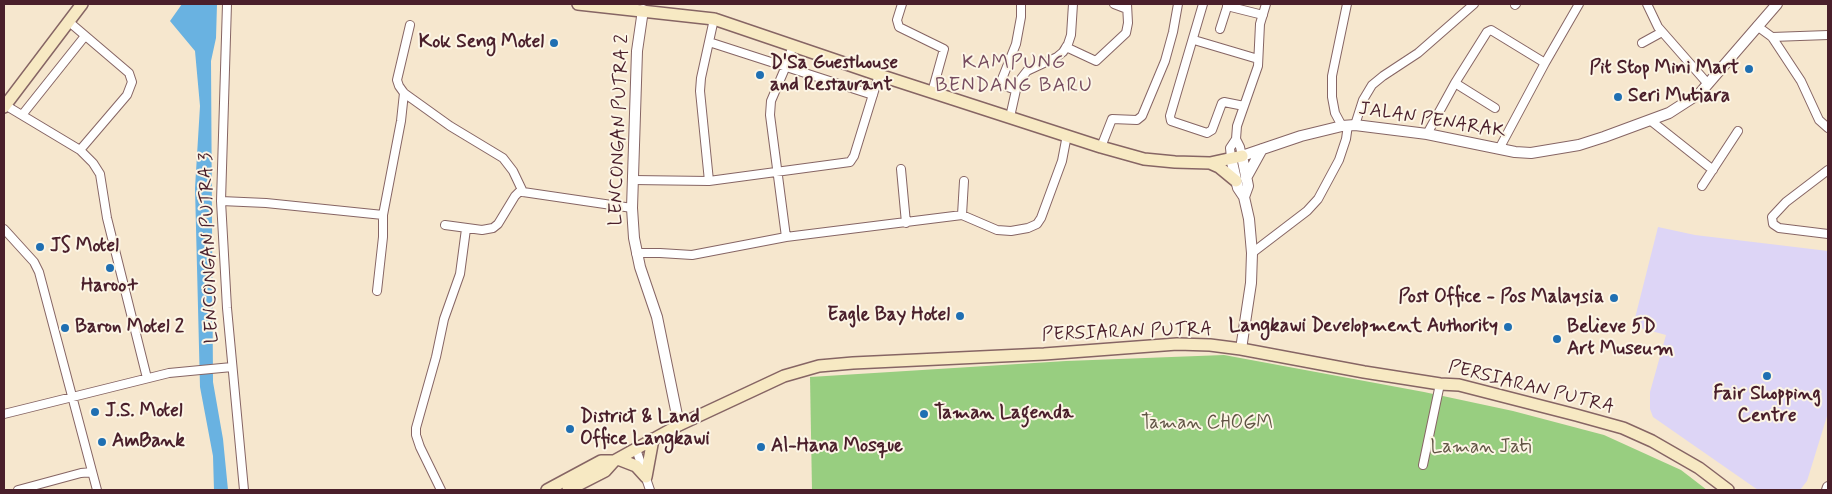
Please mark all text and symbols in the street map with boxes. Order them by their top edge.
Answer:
place label: Kok Seng Motel [419,32,544,54]
street label: LENCONGAN PUTRA 2 [605,34,635,226]
marker: Kok Seng Motel [548,37,560,49]
district label: KAMPUNG BENDANG BARU [933,52,1095,99]
place label: D'Sa Guesthouse and Restaurant [770,53,898,97]
place label: Pit Stop Mini Mart [1589,58,1739,80]
marker: Pit Stop Mini Mart [1743,63,1755,75]
marker: D'Sa Guesthouse and Restaurant [754,69,766,81]
place label: Seri Mutiara [1628,86,1730,108]
marker: Seri Mutiara [1612,91,1624,103]
street label: JALAN PENARAK [1357,98,1507,144]
street label: LENCONGAN PUTRA 3 [195,152,225,344]
place label: JS Motel [50,236,119,258]
marker: JS Motel [34,241,46,253]
marker: Haroo+ [104,262,116,274]
place label: Haroo+ [81,276,139,298]
place label: Post Office - Pos Malaysia [1399,287,1604,309]
marker: Post Office - Pos Malaysia [1608,292,1620,304]
place label: Eagle Bay Hotel [827,305,950,327]
marker: Eagle Bay Hotel [954,310,966,322]
place label: Langkawi Development Authority [1229,316,1498,338]
place label: Baron Motel 2 [75,317,184,339]
place label: Believe 5D Art Museum [1567,317,1674,361]
street label: PERSIARAN PUTRA [1042,319,1212,347]
marker: Langkawi Development Authority [1502,321,1514,333]
marker: Baron Motel 2 [59,322,71,334]
marker: Believe 5D Art Museum [1551,333,1563,345]
street label: PERSIARAN PUTRA [1446,356,1616,420]
marker: Fair Shopping Centre [1761,370,1773,382]
place label: Fair Shopping Centre [1713,384,1821,428]
place label: J.S. Motel [105,401,183,423]
place label: Taman Lagenda [934,403,1073,425]
marker: J.S. Motel [89,406,101,418]
place label: District & Land Office Langkawi [580,407,710,451]
marker: Taman Lagenda [918,408,930,420]
park label: Taman CHOGM [1141,413,1273,435]
marker: District & Land Office Langkawi [564,423,576,435]
place label: AmBank [112,431,185,453]
marker: AmBank [96,436,108,448]
place label: Al-Hana Mosque [771,436,903,458]
park label: Laman Jati [1430,437,1532,459]
marker: Al-Hana Mosque [755,441,767,453]

